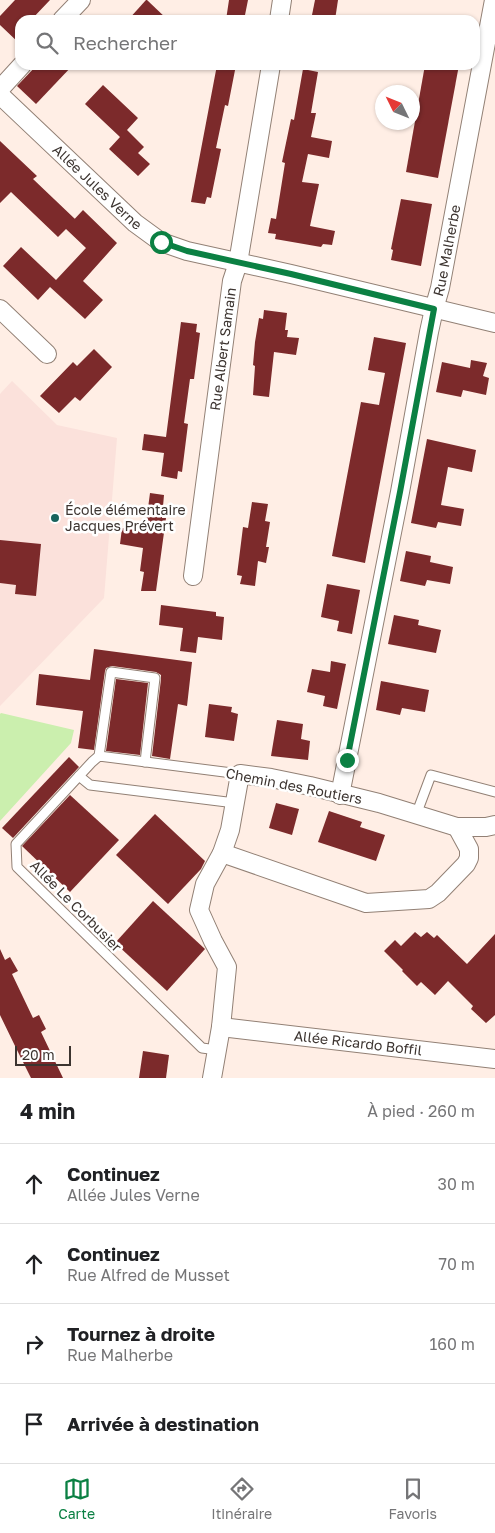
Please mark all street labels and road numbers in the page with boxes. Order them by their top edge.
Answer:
street label: Allée Jules Verne [50,141,145,233]
street label: Rue Malherbe [429,203,463,298]
street label: Rue Albert Samain [206,286,239,412]
street label: Chemin des Routiers [224,764,364,807]
street label: Allée Le Corbusier [27,856,126,955]
street label: Allée Ricardo Boffil [293,1027,423,1058]

